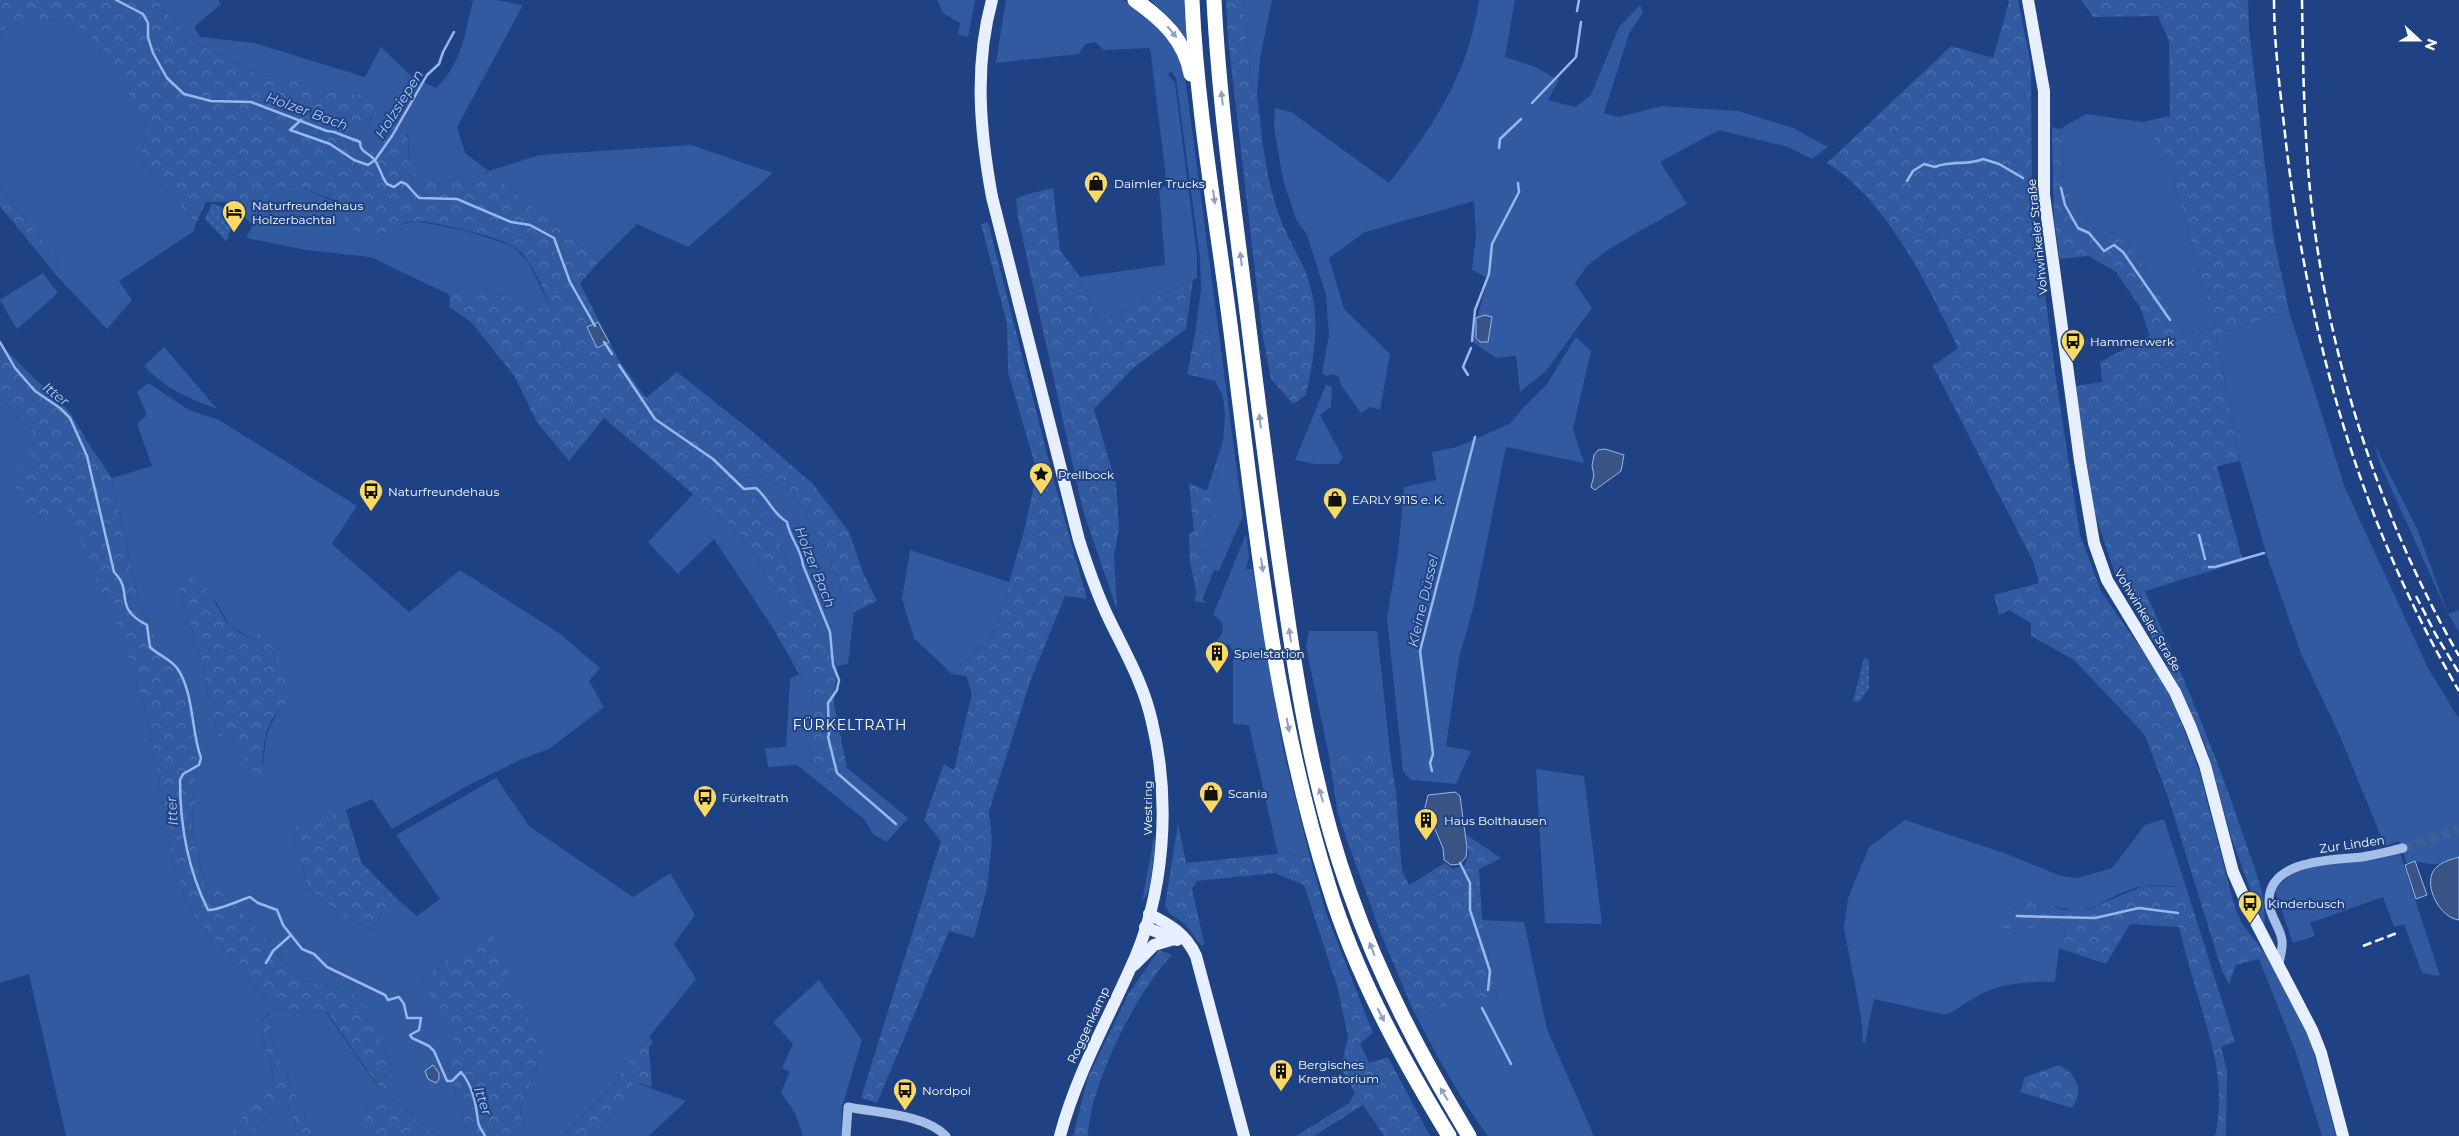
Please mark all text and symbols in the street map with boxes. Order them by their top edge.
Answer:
north arrow [2394,15,2444,65]
one-way arrow [1166,25,1177,38]
text: N [2421,36,2442,53]
water label: Holzsiepen [371,66,427,142]
water label: Holzer Bach [264,88,350,134]
one-way arrow [1218,89,1226,105]
shop icon: Daimler Trucks [1083,170,1109,204]
place label: Daimler Trucks [1114,176,1205,191]
street label: Vohwinkeler Straße [2023,178,2051,296]
one-way arrow [1210,189,1218,205]
place label: Naturfreundehaus Holzerbachtal [252,198,363,227]
hotel icon: Naturfreundehaus Holzerbachtal [221,199,247,233]
one-way arrow [1237,251,1245,267]
bus stop icon: Hammerwerk [2060,328,2086,362]
place label: Hammerwerk [2090,334,2175,349]
water label: Itter [39,378,73,410]
one-way arrow [1256,412,1264,428]
place icon: Prellbock [1028,461,1054,495]
place label: Prellbock [1058,467,1115,482]
bus stop icon: Naturfreundehaus [358,478,384,512]
place label: Naturfreundehaus [388,484,499,499]
shop icon: EARLY 911S e. K. [1322,486,1348,520]
place label: EARLY 911S e. K. [1352,492,1445,507]
water label: Holzer Bach [791,524,839,610]
water label: Kleine Düssel [1404,553,1442,649]
one-way arrow [1258,557,1266,573]
street label: Vohwinkeler Straße [2112,566,2184,674]
one-way arrow [1286,627,1294,643]
building icon: Spielstation [1204,640,1230,674]
place label: Spielstation [1234,646,1305,661]
district label: FÜRKELTRATH [793,716,907,734]
one-way arrow [1285,717,1293,733]
shop icon: Scania [1198,780,1224,814]
street label: Westring [1140,781,1155,835]
bus stop icon: Fürkeltrath [692,784,718,818]
place label: Scania [1228,786,1268,801]
one-way arrow [1316,787,1324,802]
place label: Fürkeltrath [722,790,789,805]
water label: Itter [162,795,182,826]
building icon: Haus Bolthausen [1413,807,1439,841]
place label: Haus Bolthausen [1444,813,1547,828]
street label: Zur Linden [2318,832,2386,856]
bus stop icon: Kinderbusch [2237,890,2263,924]
place label: Kinderbusch [2268,896,2345,911]
one-way arrow [1368,941,1376,956]
street label: Roggenkamp [1064,984,1112,1066]
one-way arrow [1377,1008,1385,1022]
place label: Bergisches Krematorium [1298,1057,1379,1086]
building icon: Bergisches Krematorium [1268,1058,1294,1092]
bus stop icon: Nordpol [892,1077,918,1111]
place label: Nordpol [922,1083,971,1098]
water label: Itter [470,1084,496,1118]
one-way arrow [1439,1088,1449,1101]

